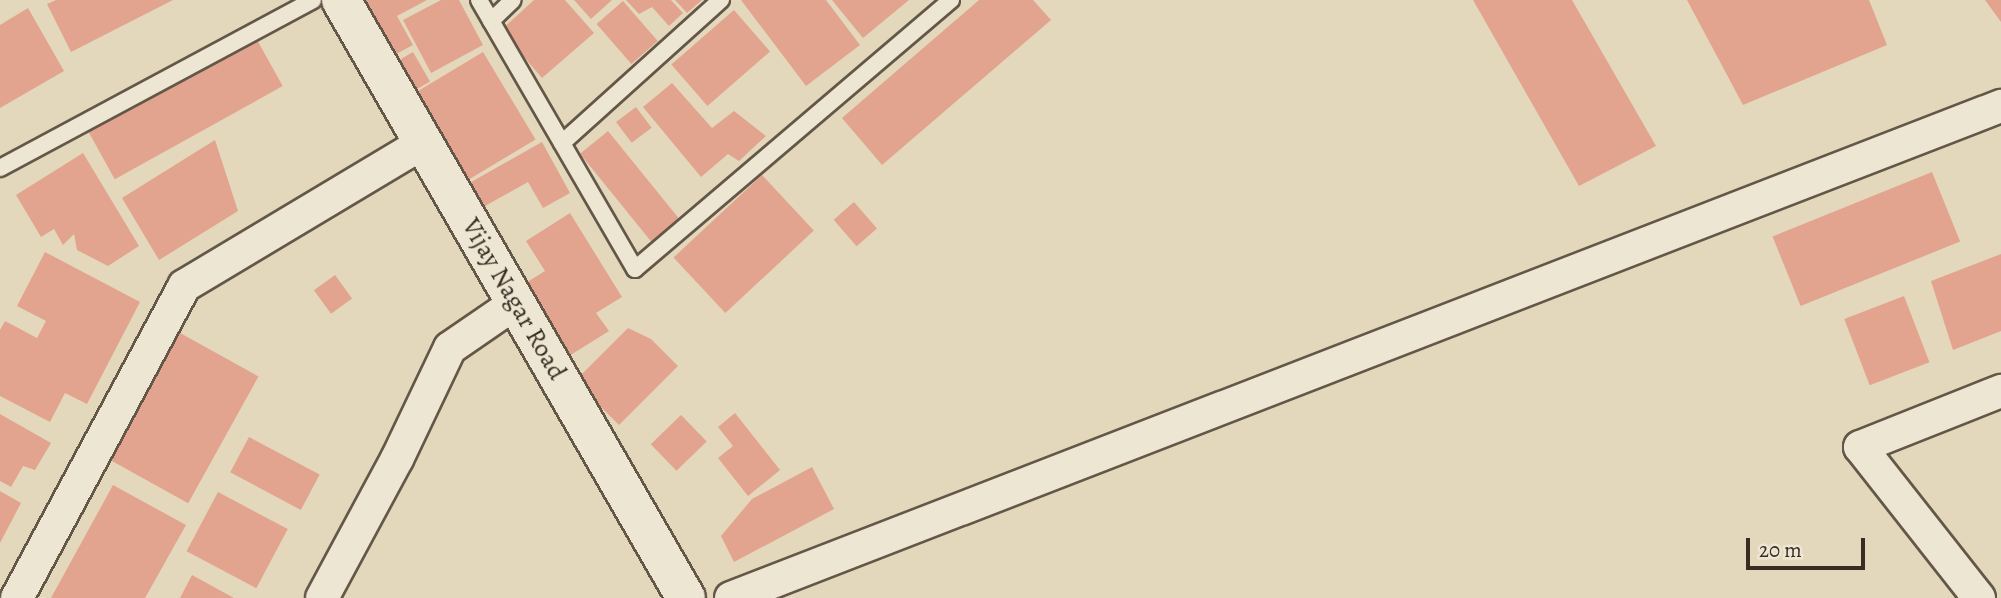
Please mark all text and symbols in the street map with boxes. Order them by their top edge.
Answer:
street label: Vijay Nagar Road [455,213,573,385]
scale bar [1749,524,1868,568]
text: 20 m [1759,536,1802,564]

